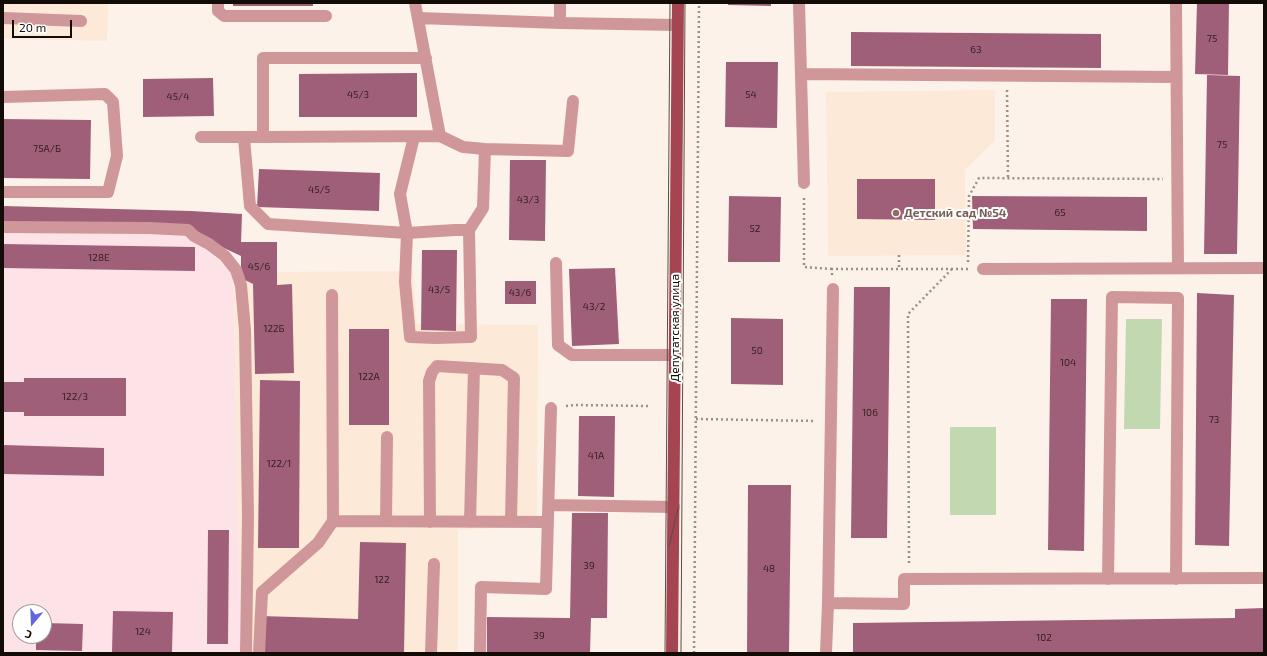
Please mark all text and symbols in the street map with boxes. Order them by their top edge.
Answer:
scale bar [14,12,74,38]
text: 20 m [19,20,46,34]
house number: 75 [1207,33,1217,45]
house number: 63 [970,44,982,56]
house number: 45/3 [347,89,369,101]
house number: 54 [745,89,757,101]
house number: 45/4 [167,91,189,103]
house number: 75 [1217,139,1227,151]
house number: 75А/Б [33,143,61,155]
house number: 45/5 [308,184,330,196]
house number: 43/3 [517,194,539,206]
place label: Детский сад №54 [904,206,1006,220]
house number: 65 [1054,207,1066,219]
marker: Детский сад №54 [891,208,901,218]
house number: 52 [750,223,760,235]
house number: 128Е [88,252,110,264]
house number: 45/6 [248,261,270,273]
street label: Депутатская улица [668,274,682,382]
house number: 43/5 [428,284,450,296]
house number: 43/6 [509,287,531,299]
house number: 43/2 [583,301,605,313]
house number: 122Б [263,323,285,335]
house number: 50 [751,345,763,357]
house number: 104 [1060,357,1076,369]
house number: 122А [358,371,380,383]
house number: 122/3 [62,391,88,403]
house number: 106 [862,407,878,419]
house number: 73 [1209,414,1219,426]
house number: 41А [588,450,604,462]
house number: 122/1 [267,458,291,470]
house number: 39 [583,560,595,572]
house number: 48 [763,563,775,575]
house number: 122 [374,574,390,586]
north arrow [12,604,52,644]
house number: 124 [135,626,151,638]
text: С [23,628,33,642]
house number: 39 [533,630,545,642]
house number: 102 [1036,632,1052,644]

